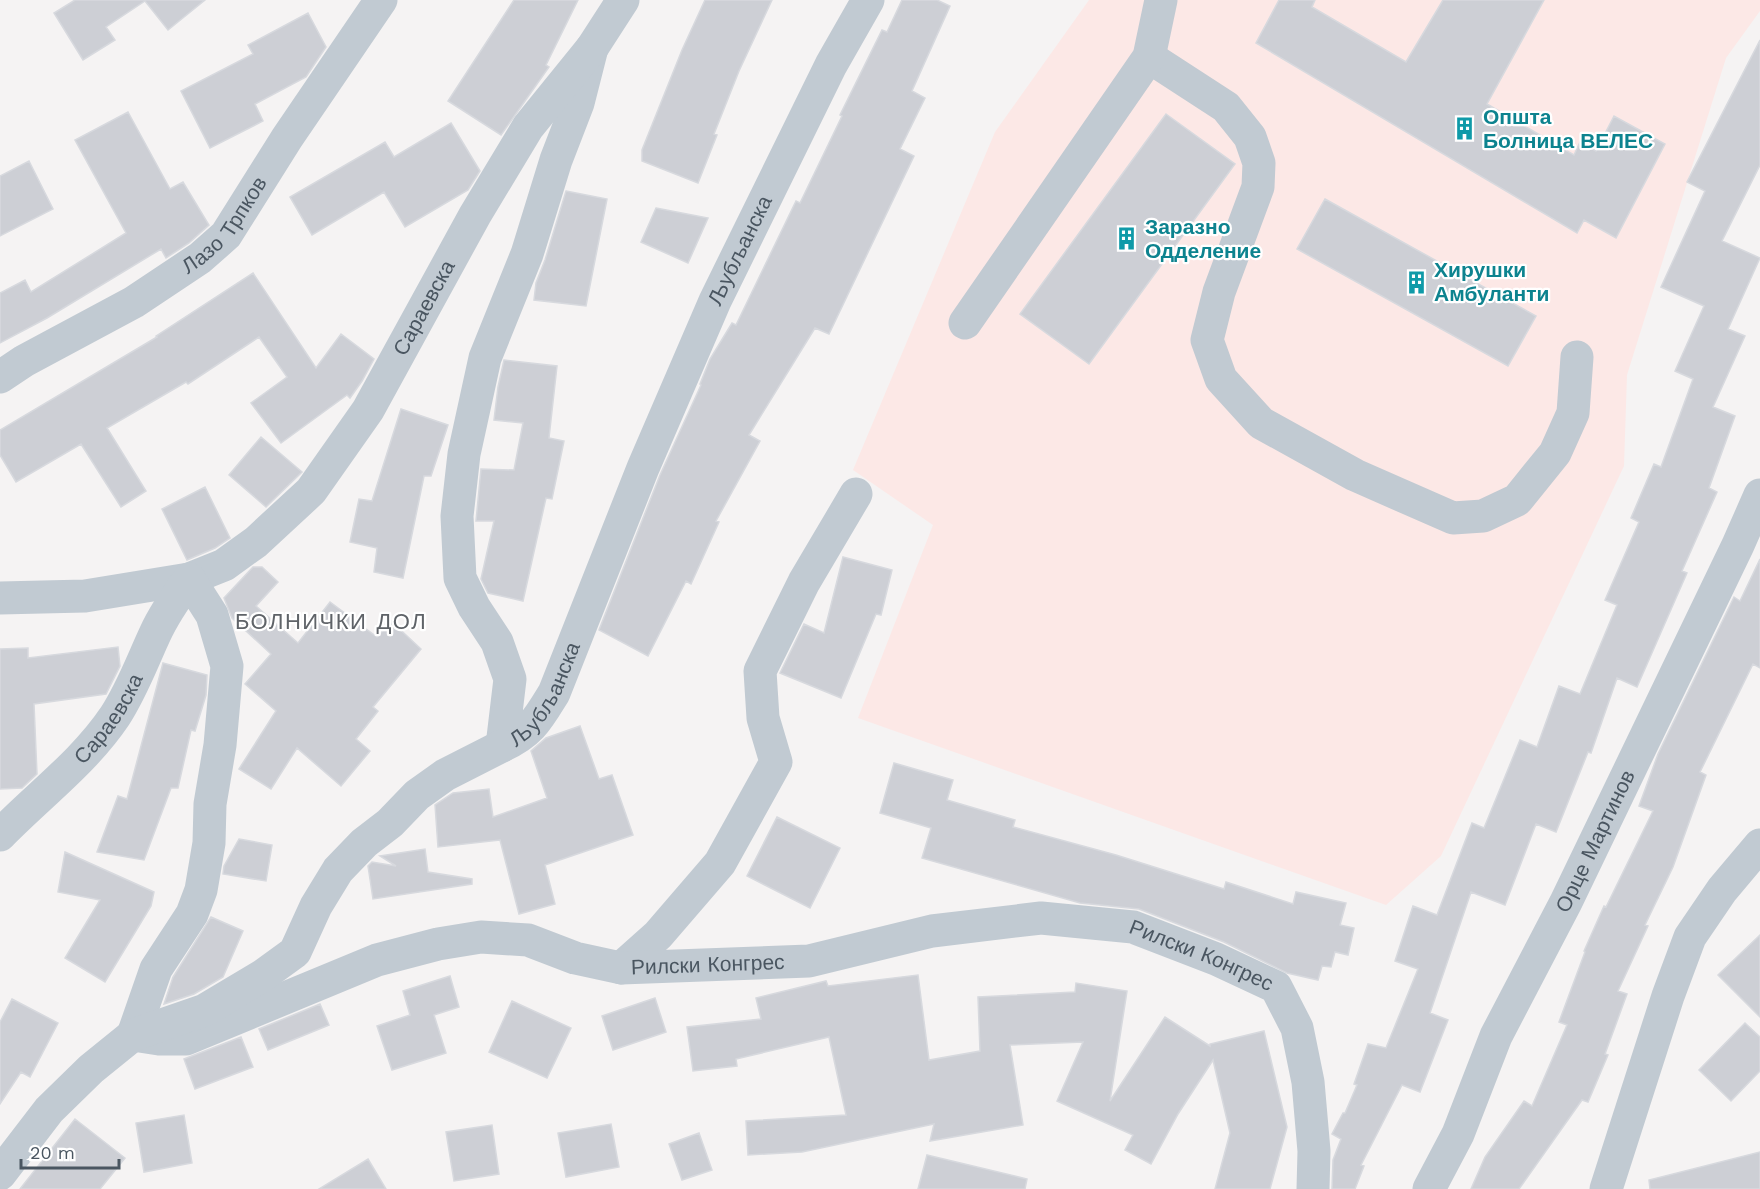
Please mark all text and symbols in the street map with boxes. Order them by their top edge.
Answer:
place label: Општа Болница ВЕЛЕС [1483,104,1653,153]
building icon: Општа Болница ВЕЛЕС [1452,116,1478,142]
street label: Лазо Трпков [177,172,272,279]
street label: Љубљанска [702,191,777,309]
place label: Заразно Одделение [1145,214,1261,263]
building icon: Заразно Одделение [1114,226,1140,252]
street label: Сараевска [387,255,460,360]
place label: Хирушки Амбуланти [1434,257,1549,306]
building icon: Хирушки Амбуланти [1403,269,1429,295]
district label: БОЛНИЧКИ ДОЛ [235,609,427,634]
street label: Љубљанска [504,638,585,752]
street label: Сараевска [68,669,148,769]
street label: Орце Мартинов [1550,766,1640,916]
street label: Рилски Конгрес [1126,914,1278,996]
street label: Рилски Конгрес [631,949,785,980]
scale bar [21,1132,118,1170]
text: 20 m [30,1142,75,1163]

